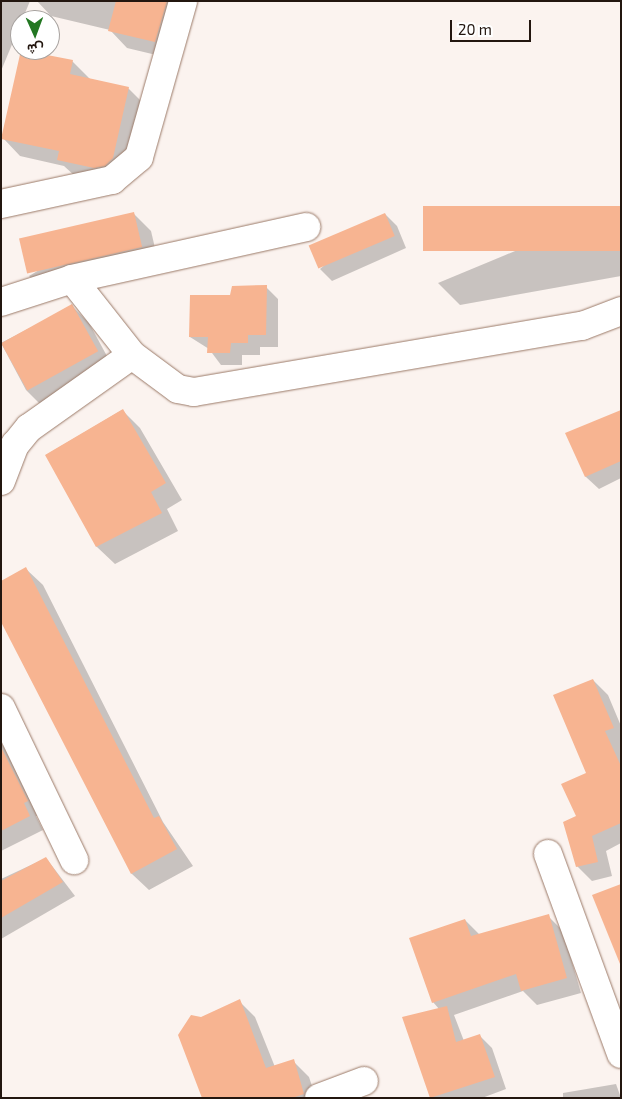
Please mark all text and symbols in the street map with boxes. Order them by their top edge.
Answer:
north arrow [10,10,60,60]
scale bar [452,10,533,42]
text: 20 m [458,20,492,38]
text: ش [27,41,44,58]

